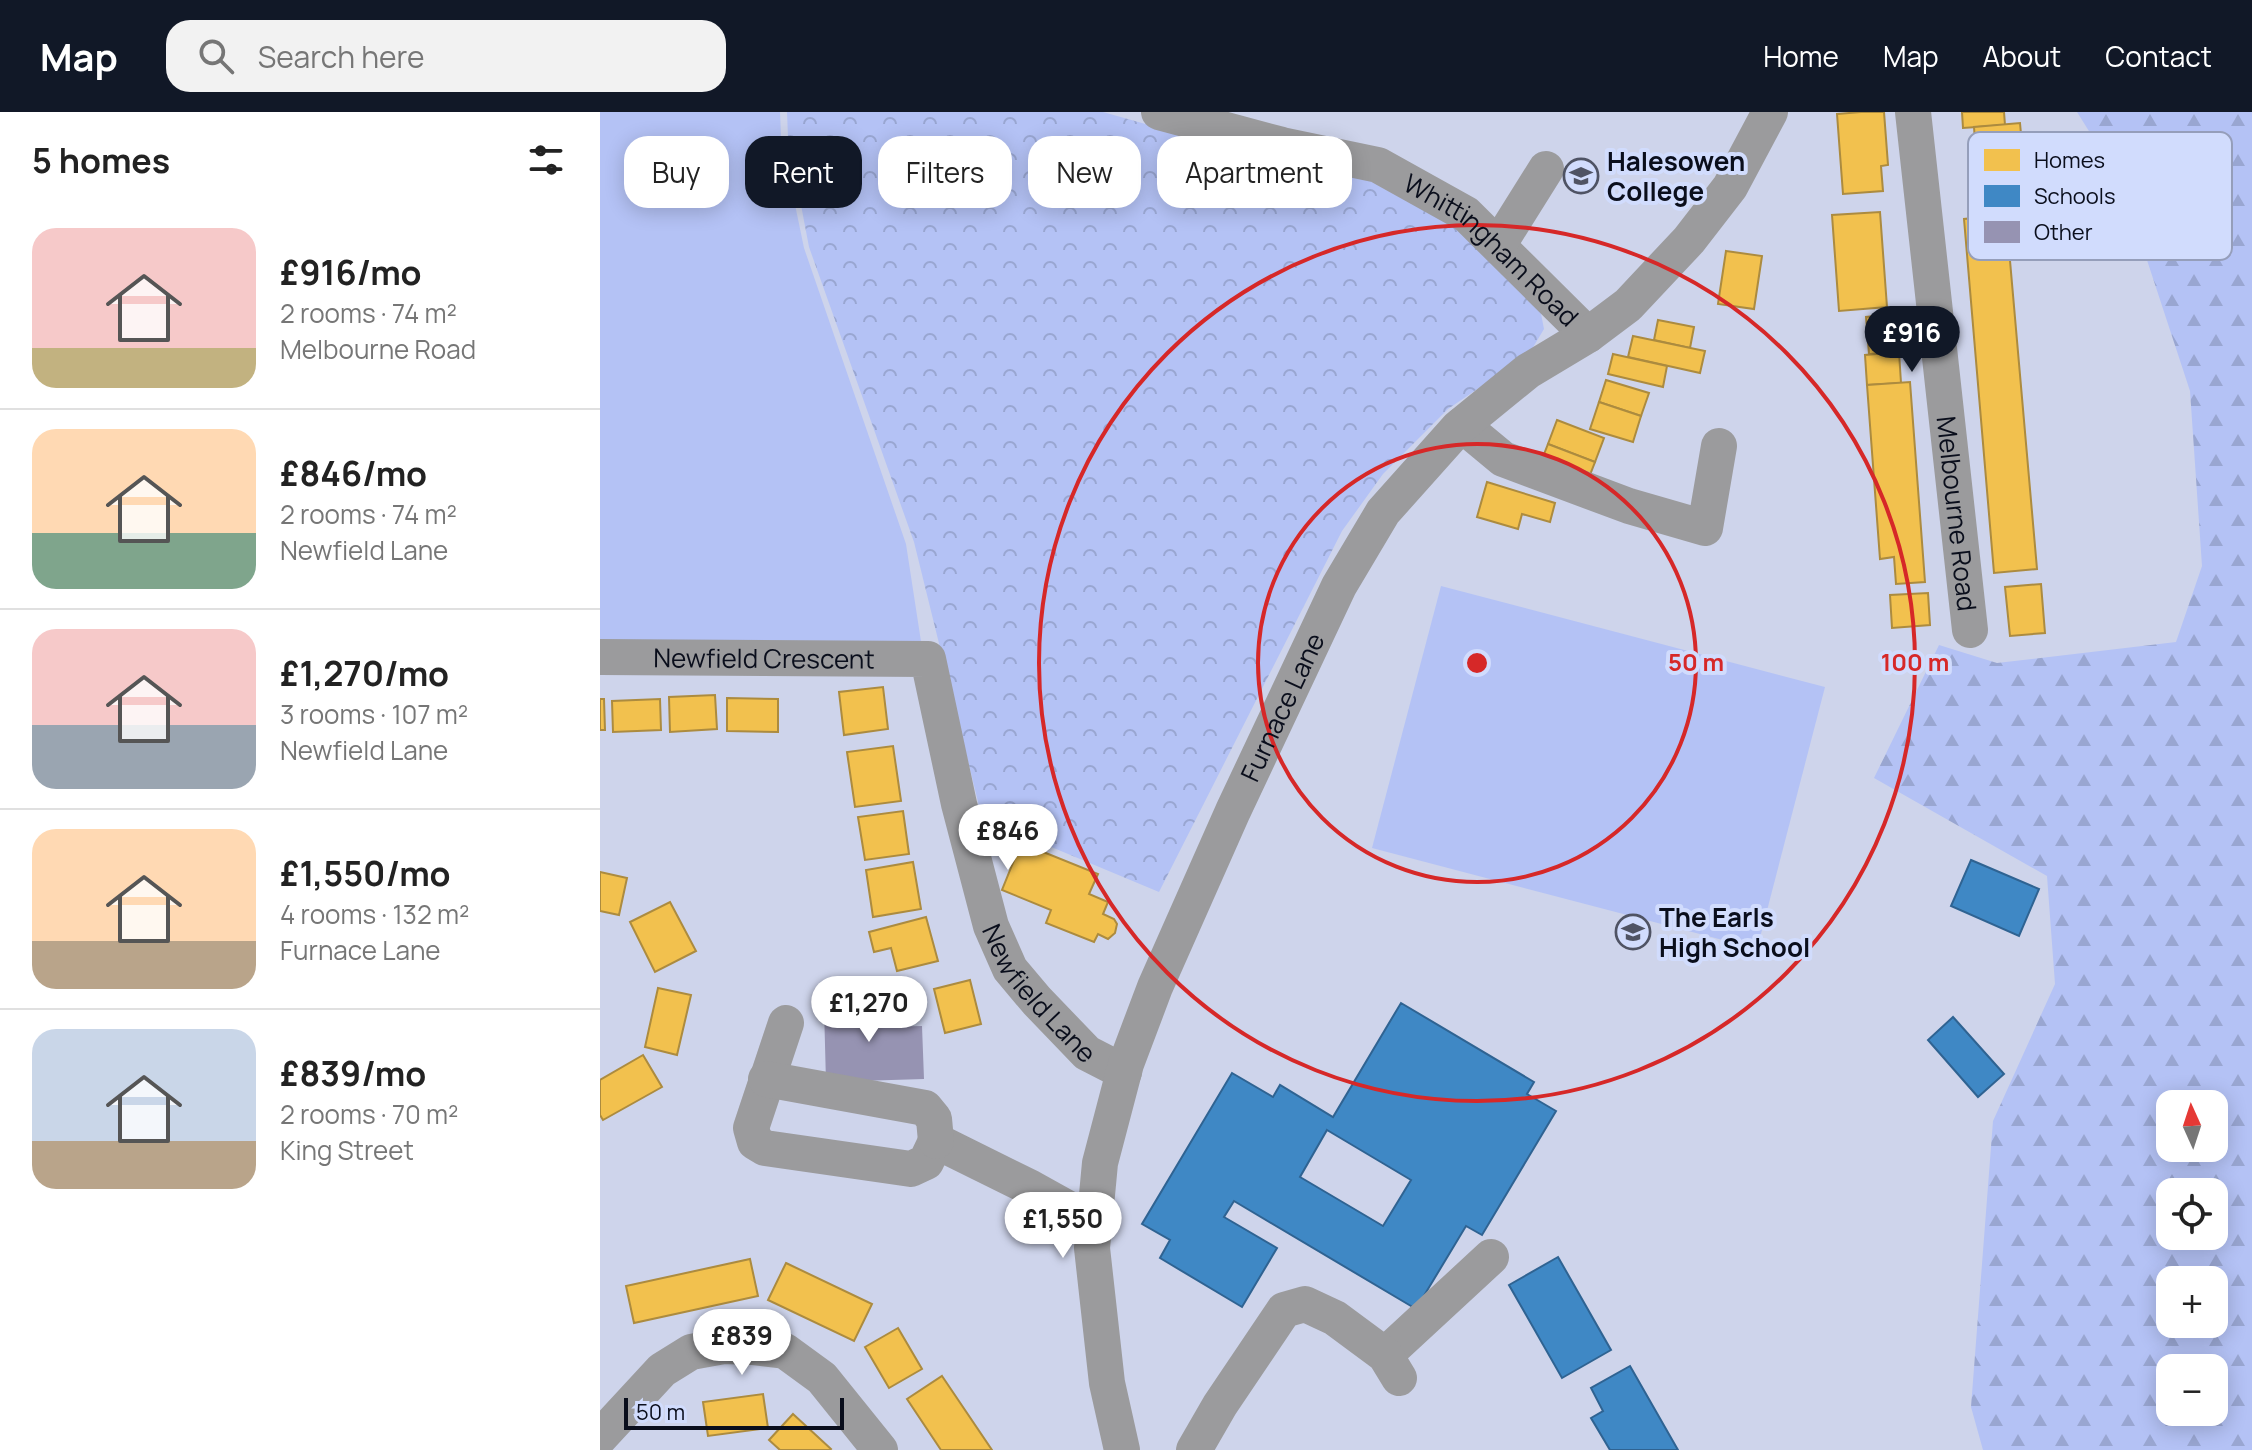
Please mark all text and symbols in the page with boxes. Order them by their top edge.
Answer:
search box [166,20,726,92]
text: Map [40,30,118,82]
icon: search [194,34,238,78]
text: Search here [258,36,425,77]
text: Home [1763,37,1839,75]
text: Map [1883,37,1939,75]
text: About [1983,37,2061,75]
text: Contact [2105,37,2212,75]
legend [1968,132,2232,260]
chip: Buy [624,136,729,208]
chip: Rent [745,136,862,208]
chip: Filters [878,136,1012,208]
chip: New [1028,136,1141,208]
chip: Apartment [1157,136,1352,208]
text: 5 homes [32,137,170,183]
icon: filters [524,138,568,182]
place label: Halesowen College [1607,143,1745,209]
text: Homes [2034,145,2105,175]
school or university icon: Halesowen College [1562,157,1600,195]
street label: Whittingham Road [1397,165,1587,334]
text: Schools [2034,181,2116,211]
text: Other [2034,217,2093,247]
text: £916/mo [280,249,422,295]
icon: home [96,260,192,356]
text: 2 rooms · 74 m² [280,295,457,331]
pin: £916 [1865,306,1959,374]
text: £916 [1883,314,1941,350]
text: Melbourne Road [280,331,476,367]
street label: Melbourne Road [1929,414,1986,613]
text: £846/mo [280,450,427,496]
icon: home [96,461,192,557]
text: 2 rooms · 74 m² [280,496,457,532]
text: Newfield Lane [280,532,448,568]
street label: Furnace Lane [1232,627,1333,787]
street label: Newfield Crescent [653,639,875,677]
text: 50 m [1668,645,1724,678]
text: 100 m [1881,645,1949,678]
centre of rings [1463,649,1491,677]
text: £1,270/mo [280,650,449,696]
icon: home [96,661,192,757]
text: 3 rooms · 107 m² [280,696,468,732]
text: Newfield Lane [280,732,448,768]
pin: £846 [961,804,1055,872]
text: £846 [977,812,1039,848]
text: £1,550/mo [280,850,450,896]
icon: home [96,861,192,957]
text: 4 rooms · 132 m² [280,896,469,932]
place label: The Earls High School [1659,899,1810,965]
school or university icon: The Earls High School [1614,913,1652,951]
street label: Newfield Lane [974,918,1105,1070]
text: Furnace Lane [280,932,440,968]
pin: £1,270 [804,976,934,1044]
text: £1,270 [829,984,909,1020]
text: £839/mo [280,1050,426,1096]
icon: home [96,1061,192,1157]
north arrow [2156,1090,2228,1162]
map controls [2156,1090,2228,1426]
text: 2 rooms · 70 m² [280,1096,458,1132]
text: King Street [280,1132,414,1168]
button: locate [2156,1178,2228,1250]
pin: £1,550 [998,1192,1128,1260]
text: £1,550 [1023,1200,1103,1236]
button: + [2156,1266,2228,1338]
pin: £839 [695,1309,789,1377]
text: £839 [711,1317,773,1353]
button: − [2156,1354,2228,1426]
scale bar [624,1394,844,1430]
text: 50 m [636,1397,685,1427]

